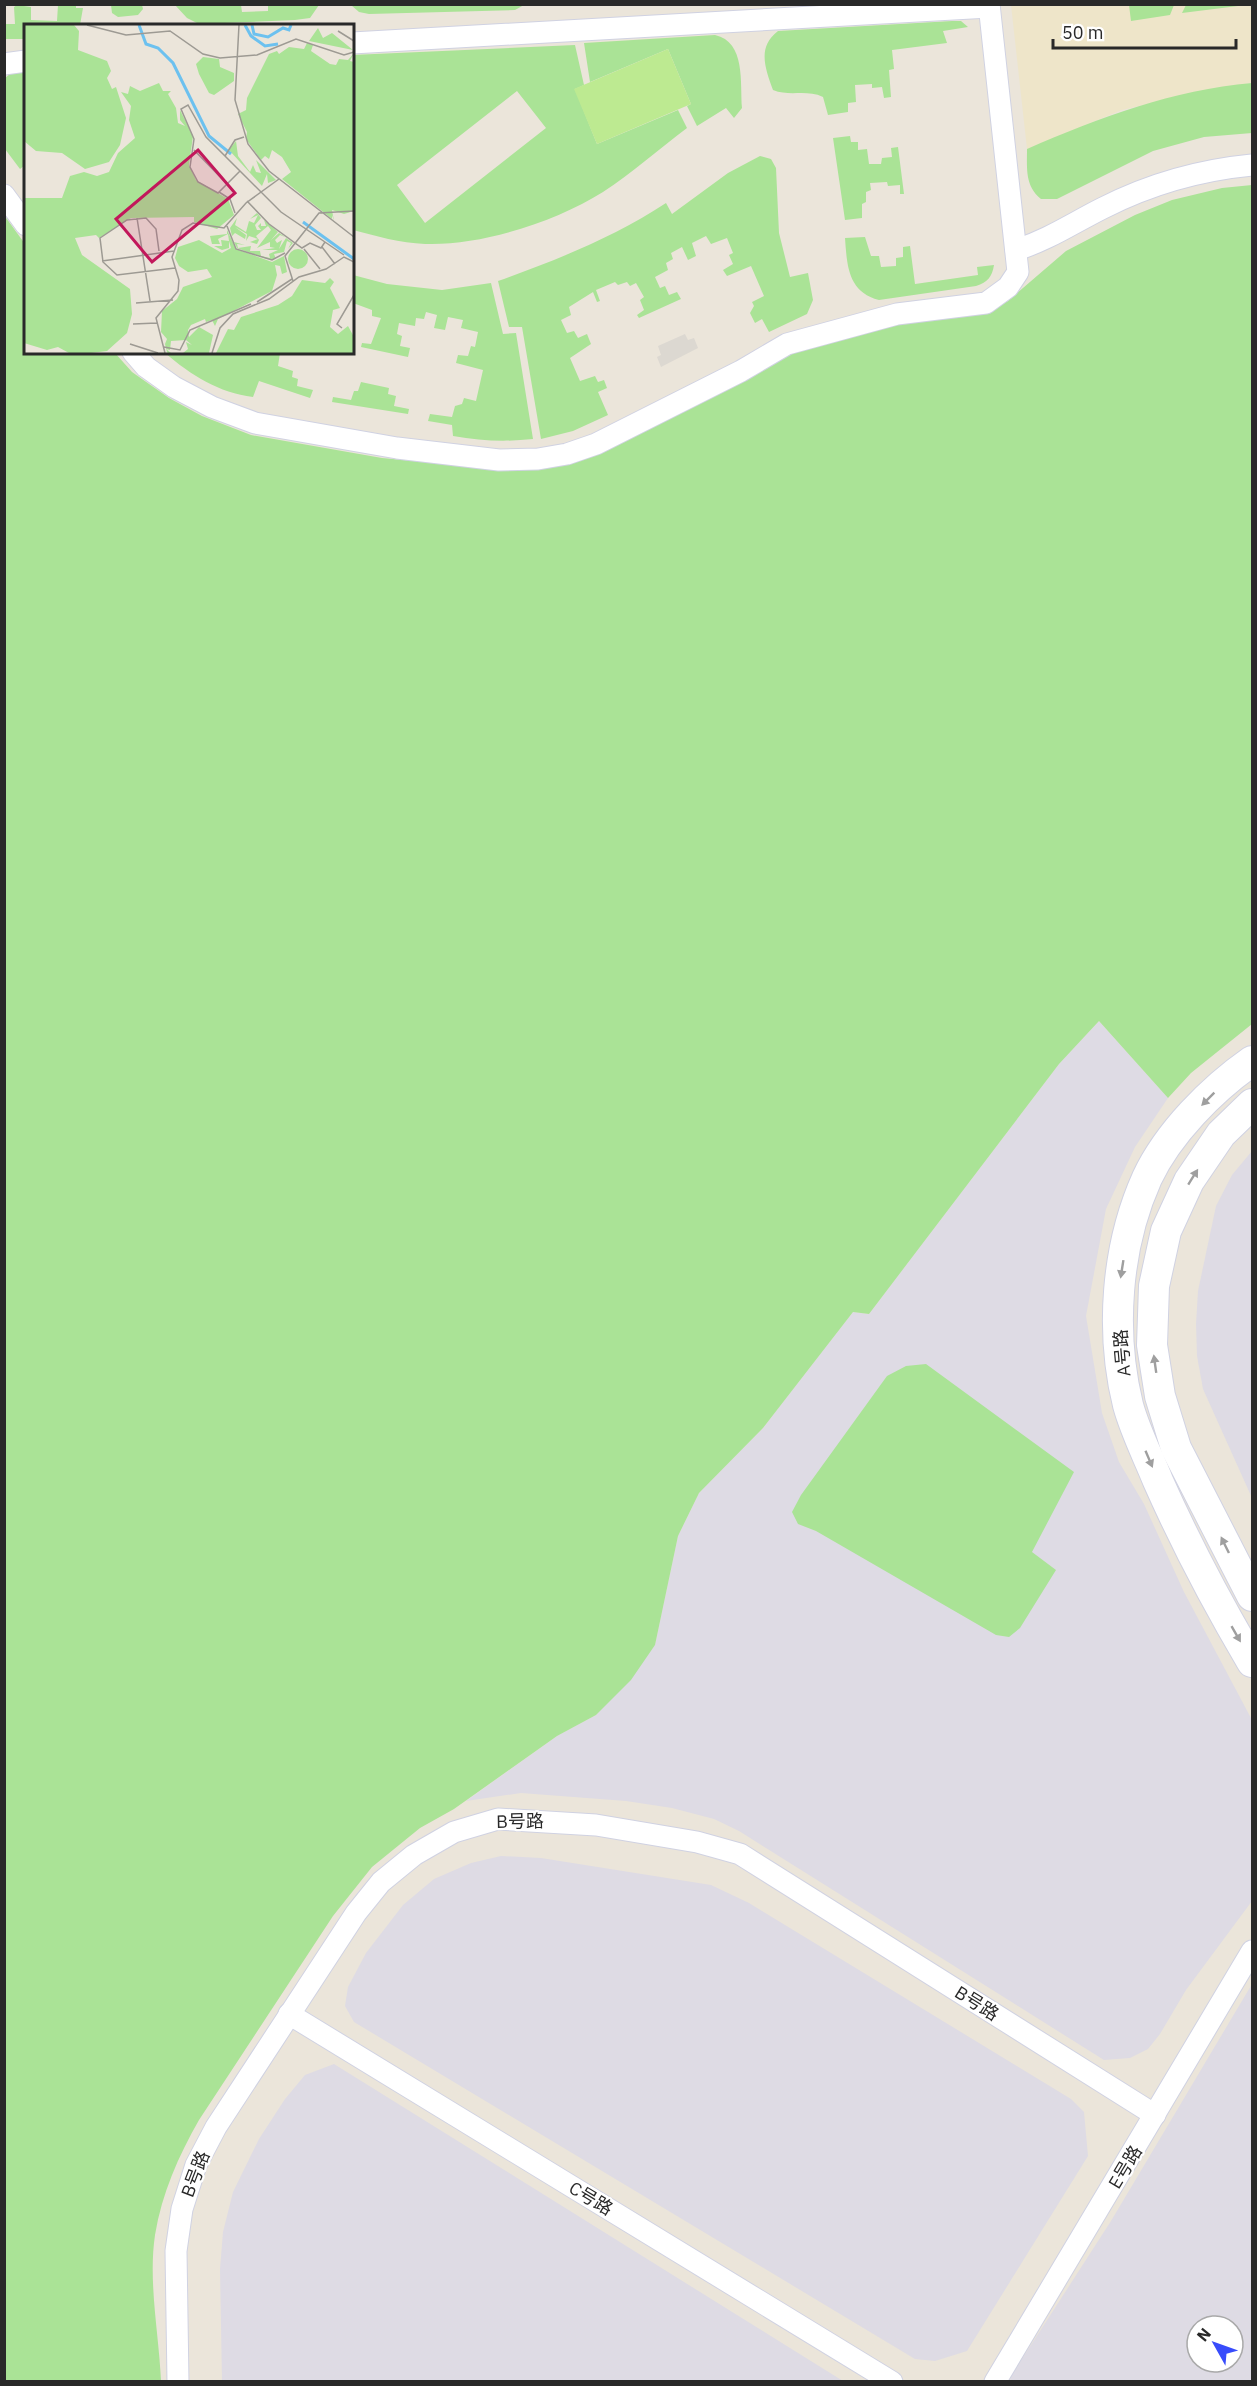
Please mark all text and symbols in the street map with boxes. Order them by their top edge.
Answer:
scale bar [1053,12,1236,50]
text: 50 m [1062,21,1104,44]
inset map [24,24,354,354]
one-way arrow [1202,1092,1216,1106]
one-way arrow [1187,1169,1198,1185]
one-way arrow [1117,1260,1126,1279]
street label: A号路 [1108,1328,1136,1378]
one-way arrow [1150,1354,1159,1373]
one-way arrow [1144,1451,1154,1469]
one-way arrow [1220,1536,1229,1553]
one-way arrow [1231,1626,1241,1643]
street label: B号路 [496,1809,544,1833]
street label: B号路 [951,1981,1003,2025]
street label: E号路 [1103,2141,1147,2193]
street label: B号路 [176,2148,214,2200]
street label: C号路 [565,2176,617,2220]
north arrow [1185,2314,1245,2374]
text: N [1192,2323,1215,2345]

